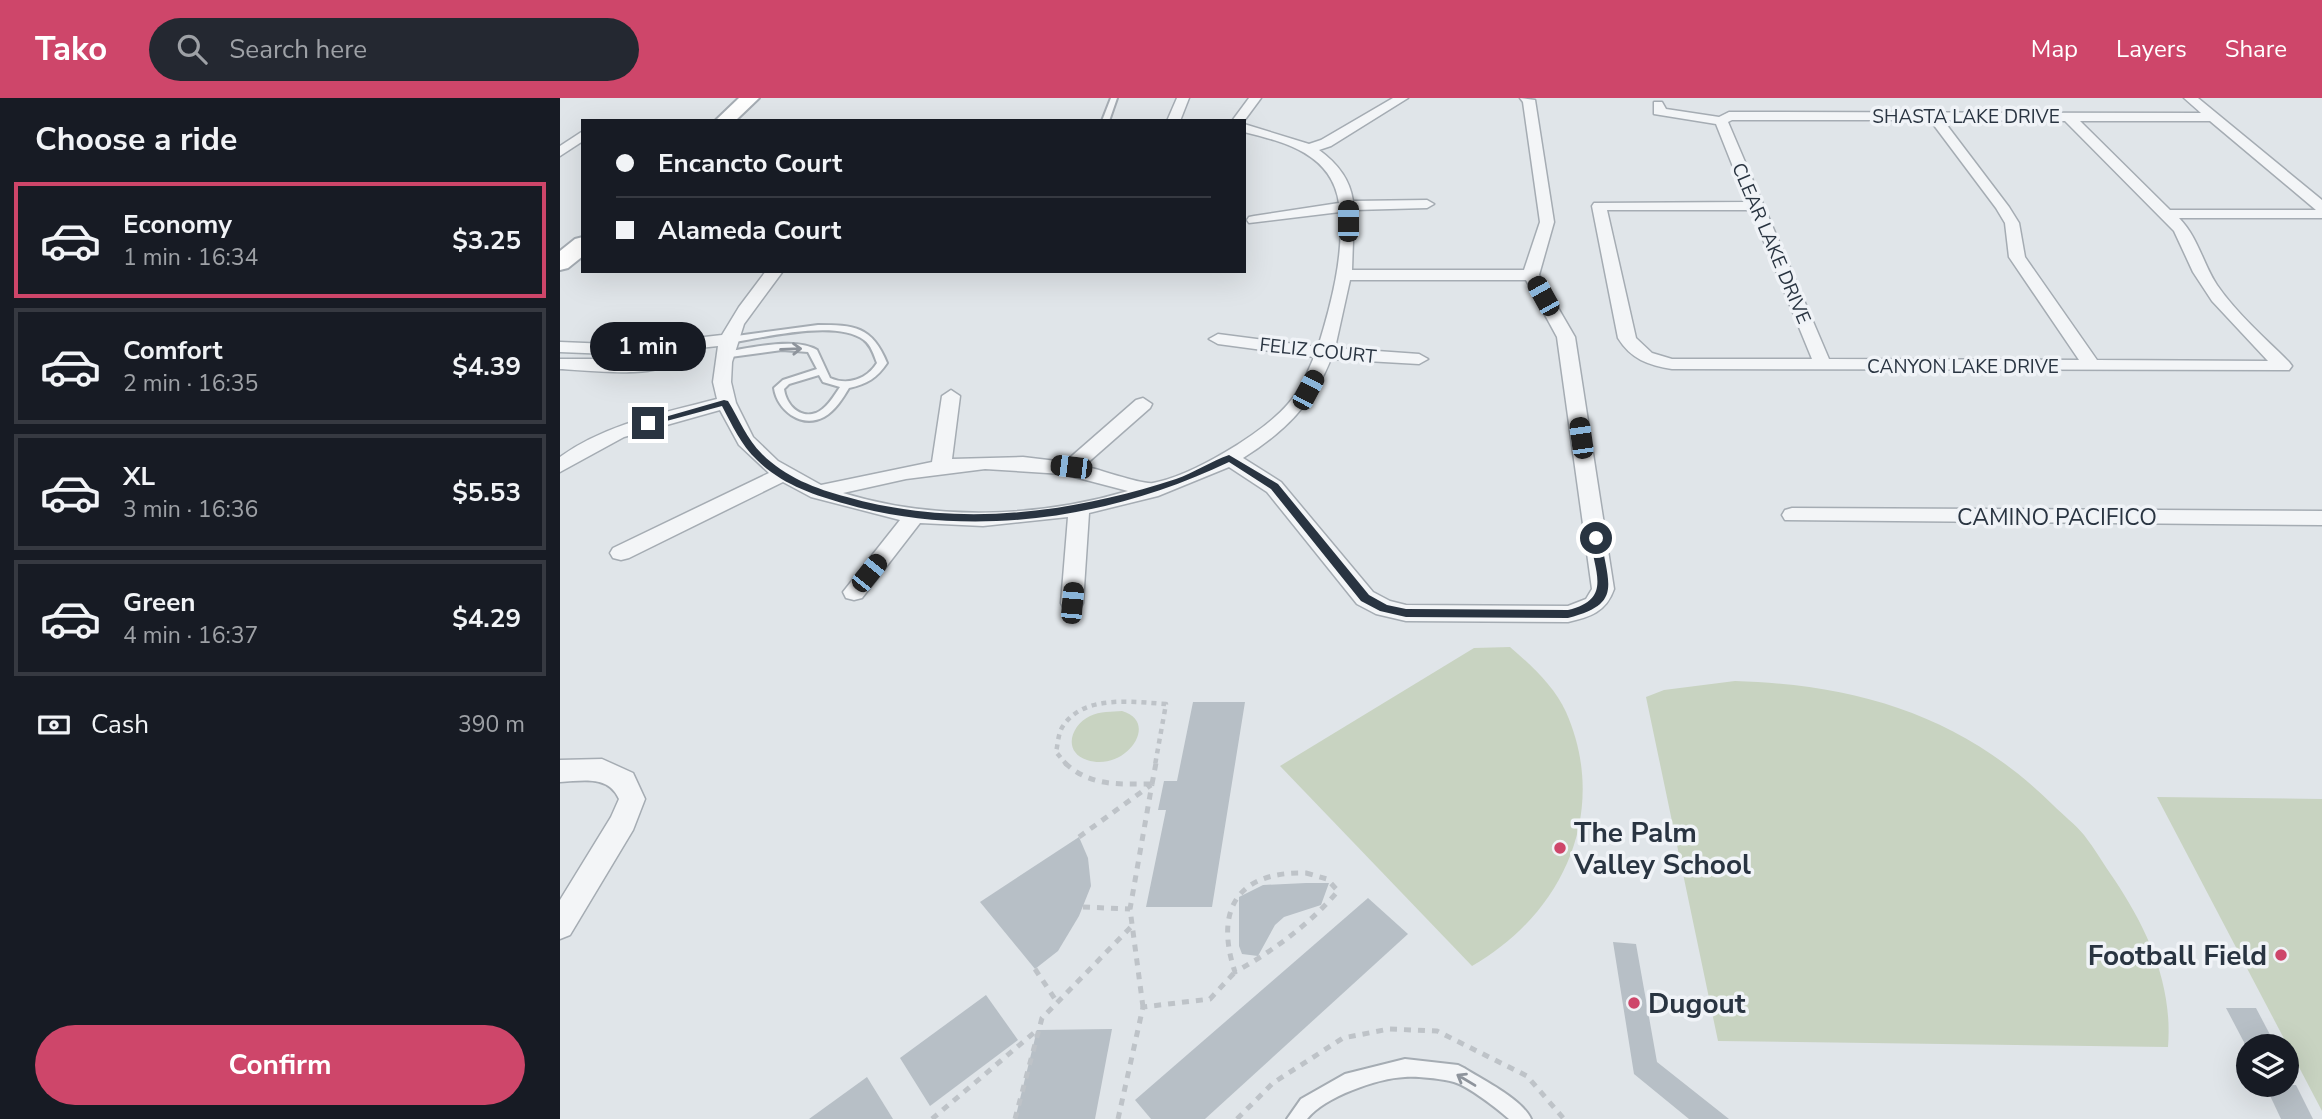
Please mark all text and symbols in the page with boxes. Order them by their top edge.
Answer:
search box [149,18,639,81]
text: Tako [35,27,107,72]
icon: search [173,30,211,68]
text: Search here [229,32,367,67]
text: Map [2031,33,2078,65]
text: Layers [2116,33,2187,65]
text: Share [2225,33,2287,65]
street label: SHASTA LAKE DRIVE [1872,104,2060,130]
text: Choose a ride [35,118,237,161]
text: Encancto Court [658,146,842,181]
street label: CLEAR LAKE DRIVE [1725,159,1817,328]
car [1338,200,1359,242]
text: Economy [123,207,232,242]
icon: car [39,209,102,272]
text: Alameda Court [658,213,841,248]
text: $3.25 [452,223,521,258]
text: 1 min · 16:34 [123,242,258,273]
car [1524,273,1563,319]
callout: 1 min [590,322,706,370]
text: 1 min [618,331,678,362]
street label: FELIZ COURT [1258,332,1378,370]
text: Comfort [123,333,223,368]
icon: car [39,335,102,398]
one-way arrow [779,342,802,355]
text: $4.39 [452,349,521,384]
street label: CANYON LAKE DRIVE [1867,354,2059,380]
car [1289,367,1328,413]
text: 2 min · 16:35 [123,368,258,399]
route end [632,407,664,439]
car [1568,416,1595,460]
car [1049,454,1094,480]
text: XL [123,459,155,494]
icon: car [39,461,102,524]
text: $5.53 [452,475,521,510]
text: 3 min · 16:36 [123,494,258,525]
street label: CAMINO PACIFICO [1957,502,2157,533]
route start [1580,522,1612,554]
car [848,550,891,596]
car [1060,581,1085,625]
text: Green [123,585,196,620]
icon: car [39,587,102,650]
text: $4.29 [452,601,521,636]
text: 4 min · 16:37 [123,620,258,651]
icon: cash [35,706,73,744]
text: Cash [91,707,149,742]
text: 390 m [458,709,525,740]
place label: The Palm Valley School [1573,814,1751,884]
marker: The Palm Valley School [1552,840,1568,856]
place label: Football Field [2088,937,2267,975]
marker: Football Field [2273,947,2289,963]
place label: Dugout [1648,985,1746,1023]
marker: Dugout [1626,995,1642,1011]
button: Confirm [35,1025,525,1105]
map controls [2236,1034,2299,1097]
button: layers [2236,1034,2299,1097]
one-way arrow [1457,1073,1477,1087]

